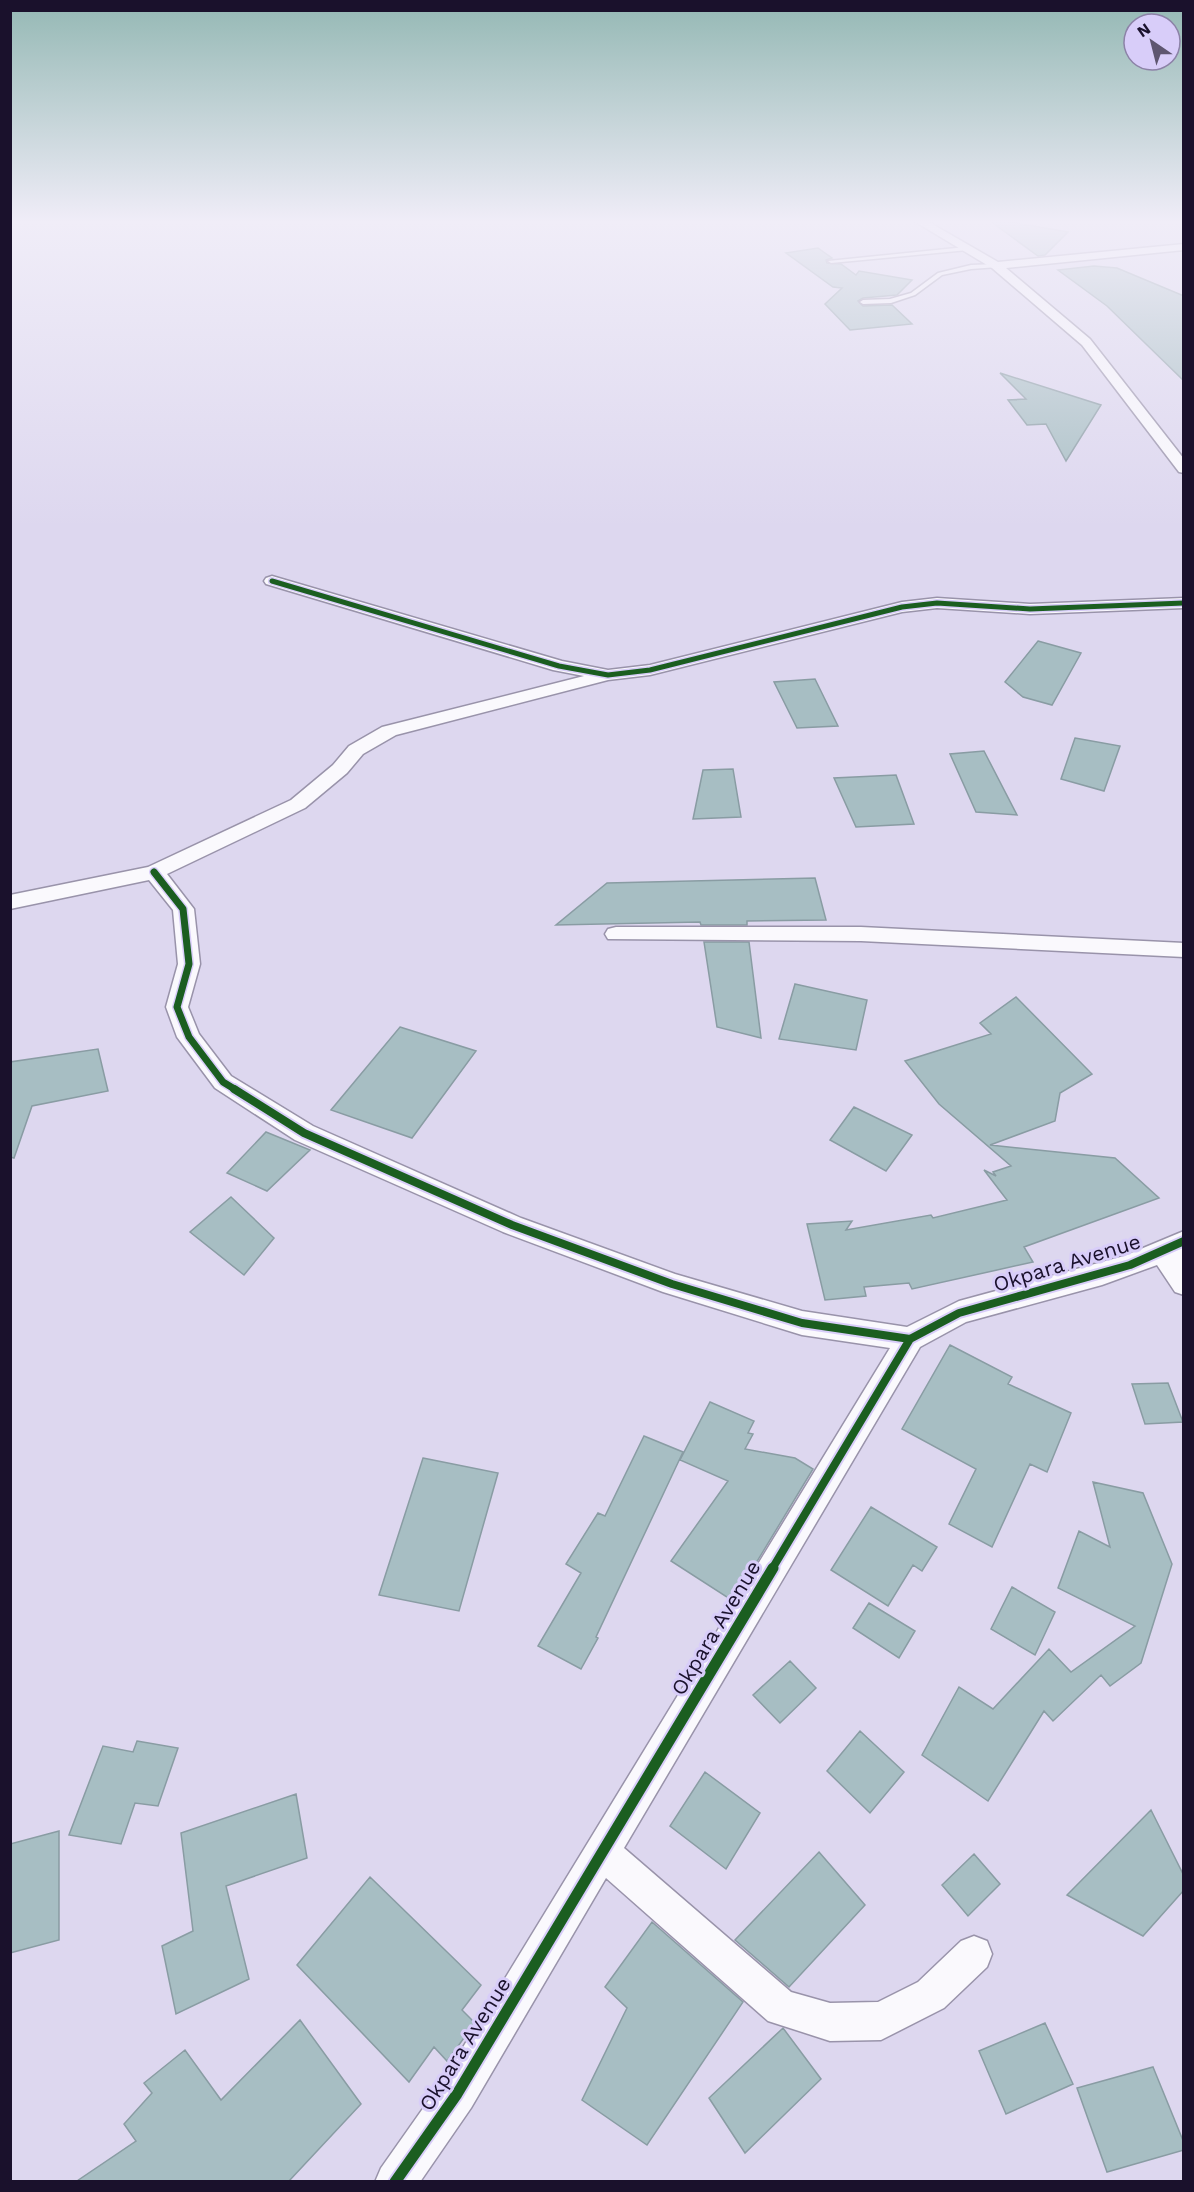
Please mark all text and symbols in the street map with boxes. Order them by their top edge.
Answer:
north arrow [1122,12,1182,72]
text: N [1133,19,1154,41]
street label: Okpara Avenue [990,1228,1144,1297]
street label: Okpara Avenue [665,1556,766,1700]
street label: Okpara Avenue [413,1972,516,2115]

